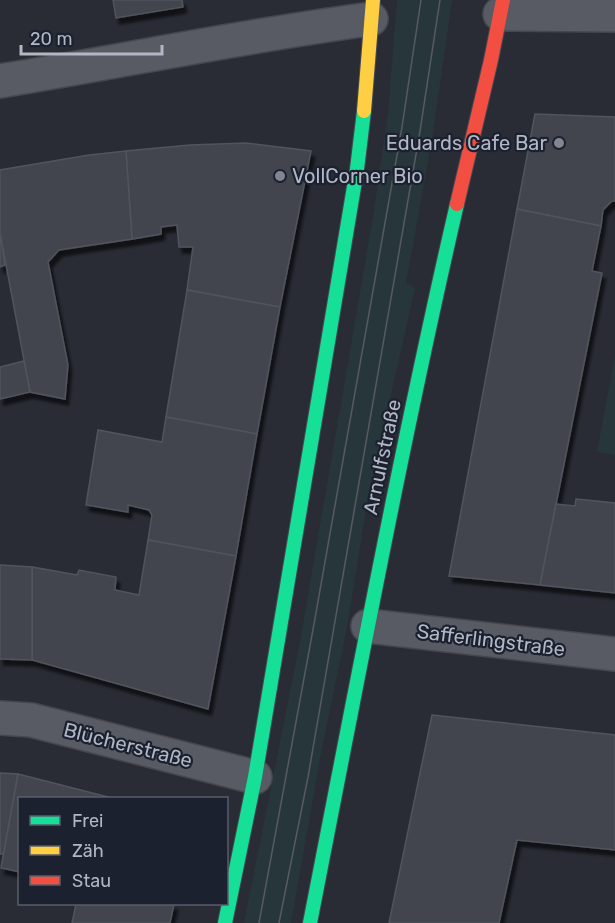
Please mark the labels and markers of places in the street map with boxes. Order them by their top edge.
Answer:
place label: Eduards Cafe Bar [386,131,547,155]
marker: Eduards Cafe Bar [552,136,566,150]
place label: VollCorner Bio [292,164,423,188]
marker: VollCorner Bio [273,169,287,183]

